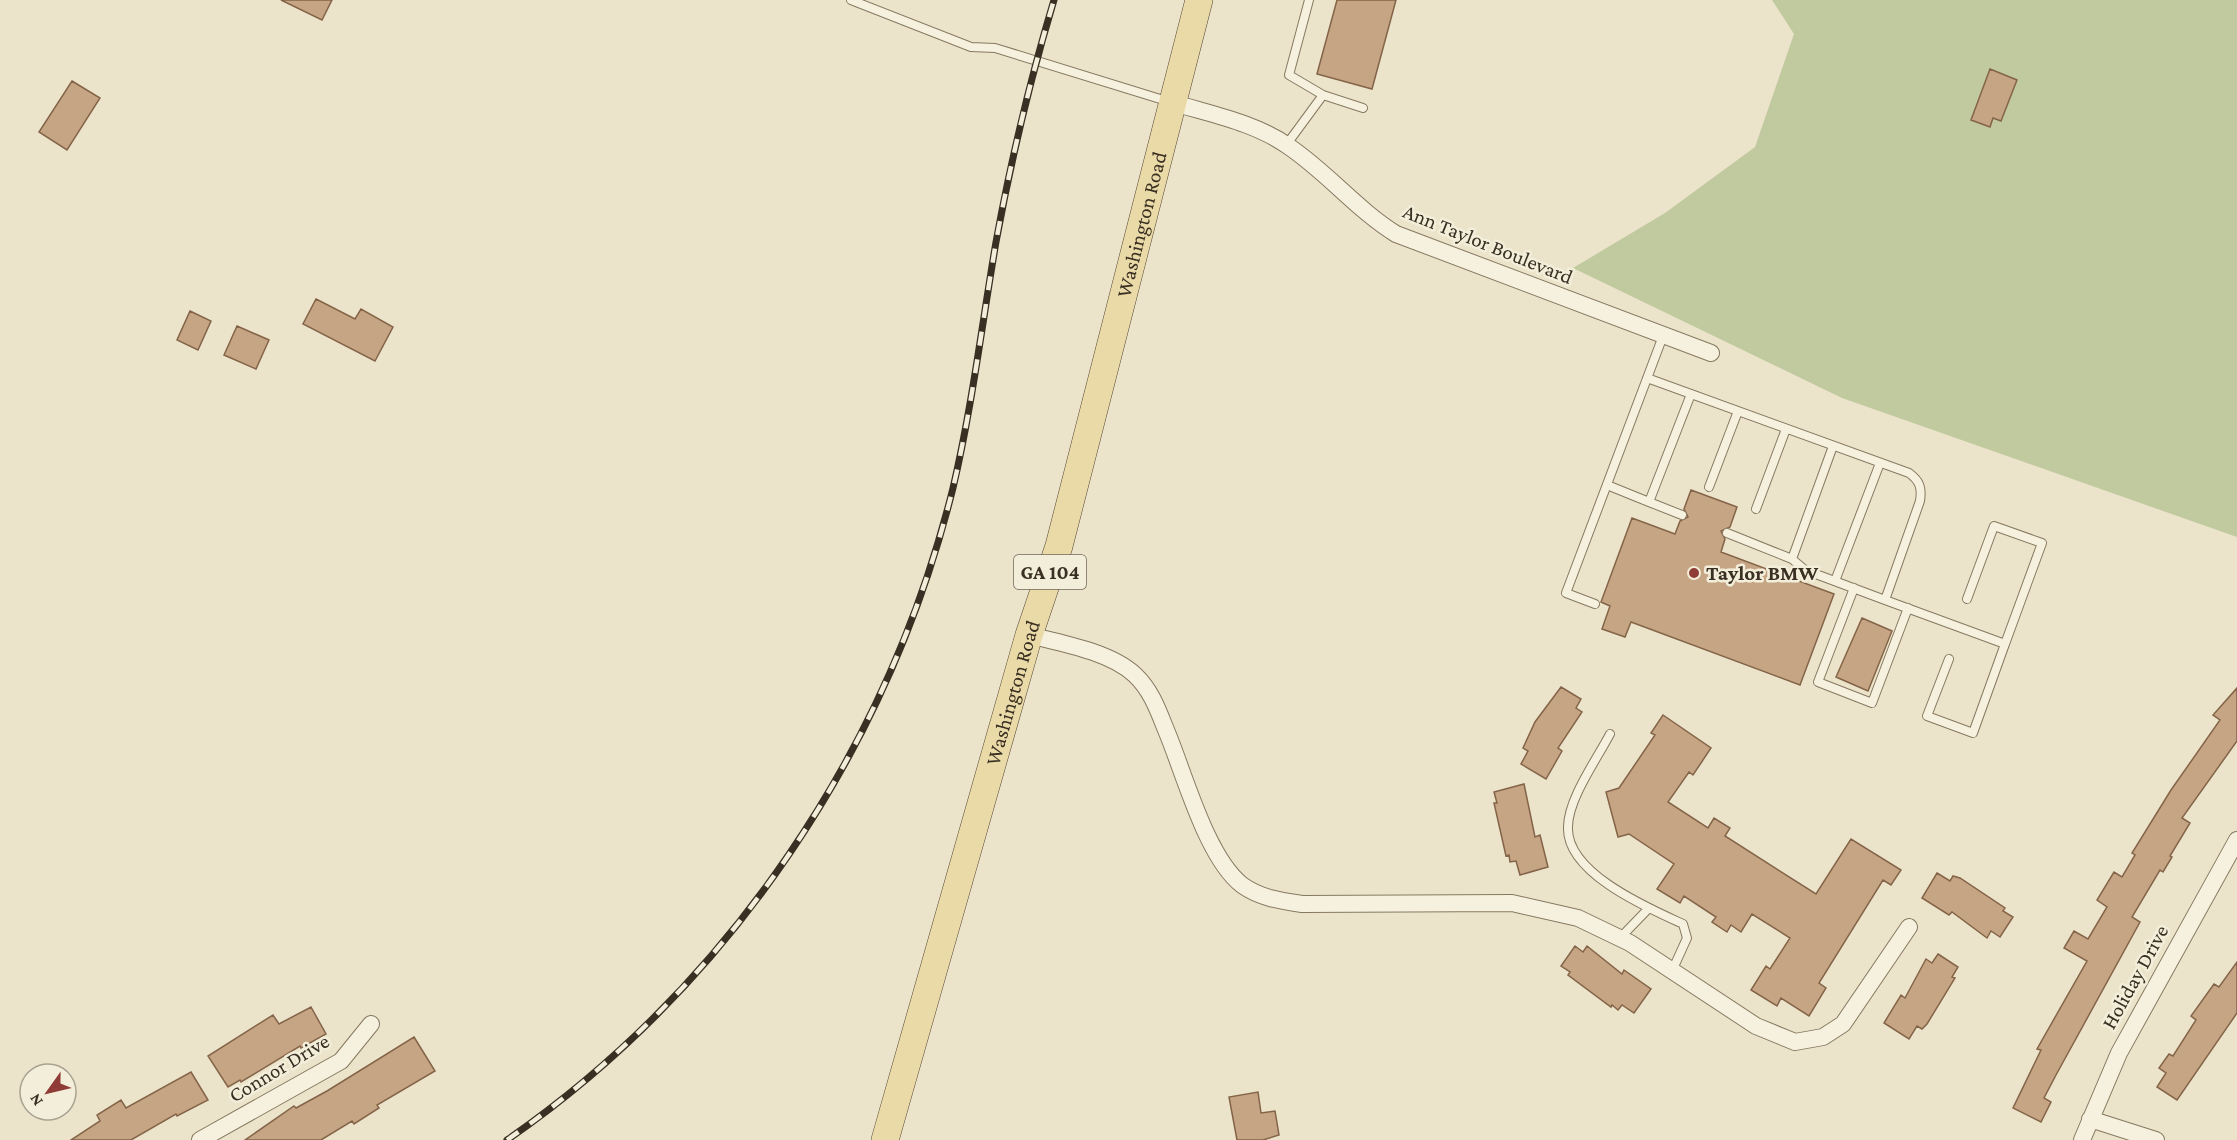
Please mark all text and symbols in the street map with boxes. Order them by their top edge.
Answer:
street label: Washington Road [1111,149,1172,300]
street label: Ann Taylor Boulevard [1400,199,1576,289]
road number: GA 104 [1014,555,1086,589]
place label: Taylor BMW [1706,561,1819,585]
marker: Taylor BMW [1687,566,1701,580]
street label: Washington Road [980,617,1045,768]
street label: Holiday Drive [2097,921,2173,1033]
street label: Connor Drive [224,1029,334,1107]
north arrow [18,1062,78,1122]
text: N [26,1091,46,1109]

